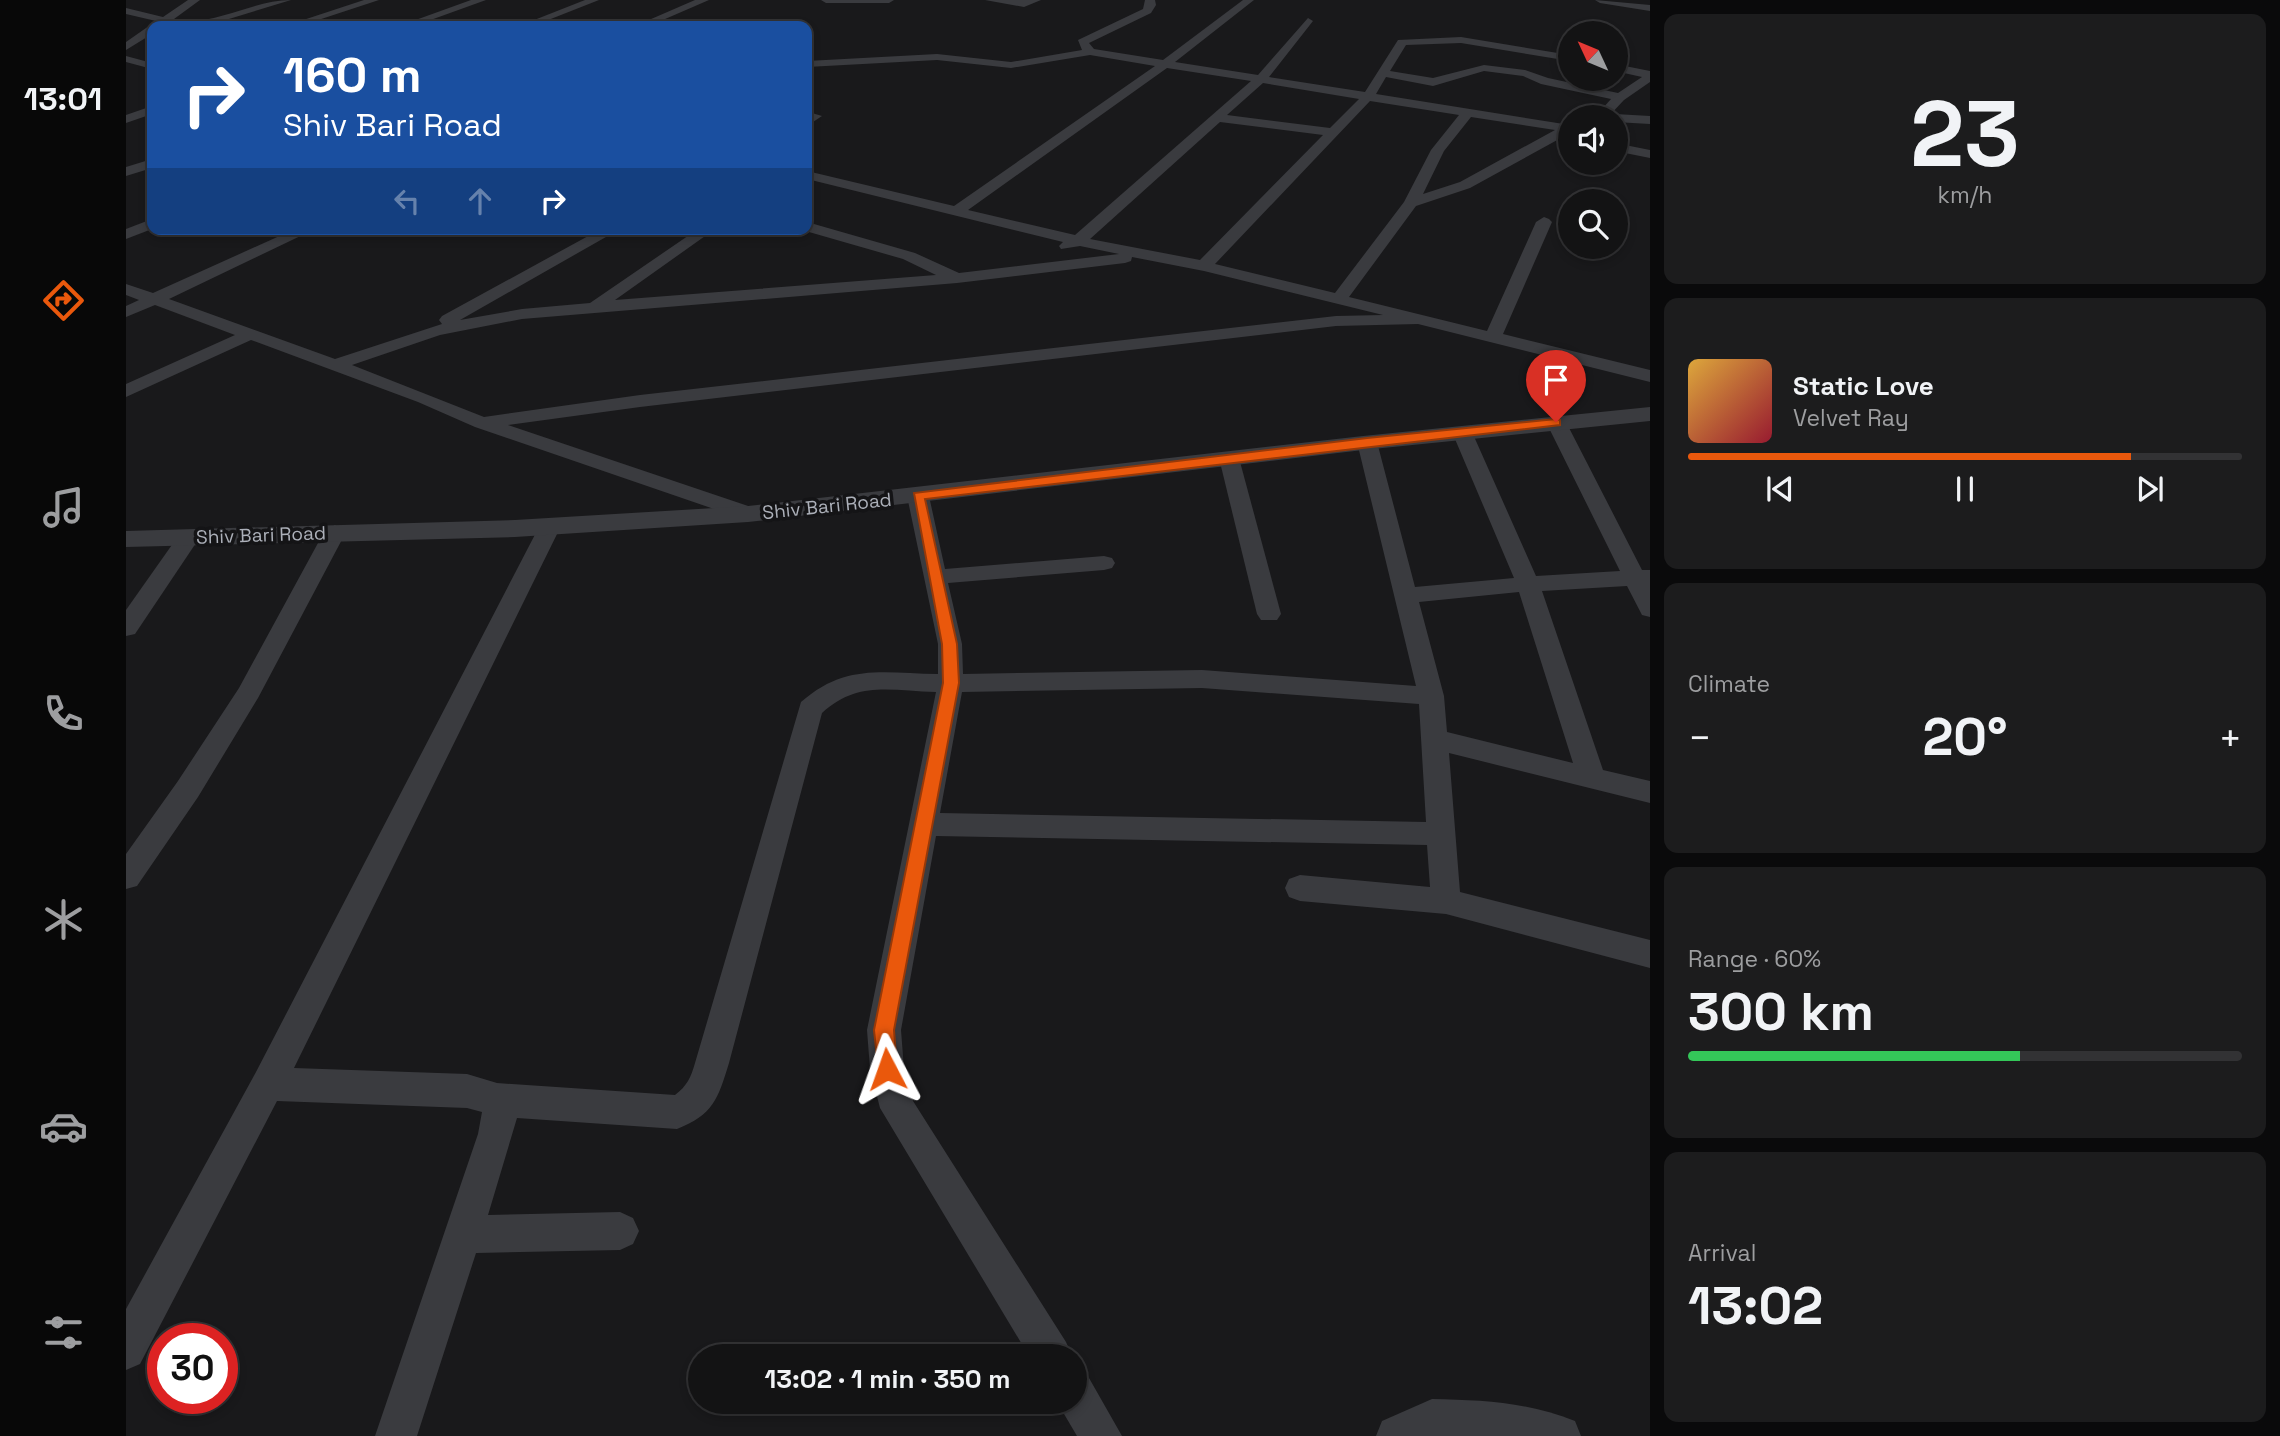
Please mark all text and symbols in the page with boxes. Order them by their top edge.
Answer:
north arrow [1558,21,1628,91]
map controls [1558,21,1628,259]
text: 160 m [283,44,421,106]
icon: right [168,49,259,140]
text: 23 [1910,76,2020,193]
text: 13:01 [24,79,102,119]
text: Shiv Bari Road [283,105,502,145]
button: sound [1558,105,1628,175]
text: km/h [1938,180,1992,210]
icon: left [388,182,426,220]
icon: ahead [461,182,499,220]
icon: right [534,182,572,220]
button: search [1558,189,1628,259]
icon: directions [39,276,88,325]
pin [1526,350,1586,422]
icon: arrive [1537,361,1575,399]
text: Static Love [1793,369,1934,403]
text: Velvet Ray [1793,403,1909,433]
icon: previous [1761,470,1799,508]
icon: pause [1946,470,1984,508]
icon: next [2131,470,2169,508]
icon: music [39,483,88,532]
street label: Shiv Bari Road [761,487,893,525]
street label: Shiv Bari Road [196,520,326,550]
text: Climate [1688,669,1770,699]
icon: phone [39,689,88,738]
text: 20° [1922,704,2008,770]
text: − [1688,714,1712,762]
text: + [2218,714,2242,762]
icon: climate [39,895,88,944]
text: Range · 60% [1688,944,1821,974]
text: 300 km [1688,979,1874,1045]
position arrow [850,1032,924,1106]
icon: car [39,1102,88,1151]
text: Arrival [1688,1238,1756,1268]
text: 13:02 [1688,1273,1823,1339]
icon: filters [39,1308,88,1357]
speed limit sign: 30 [147,1323,238,1414]
text: 13:02 · 1 min · 350 m [765,1362,1010,1396]

